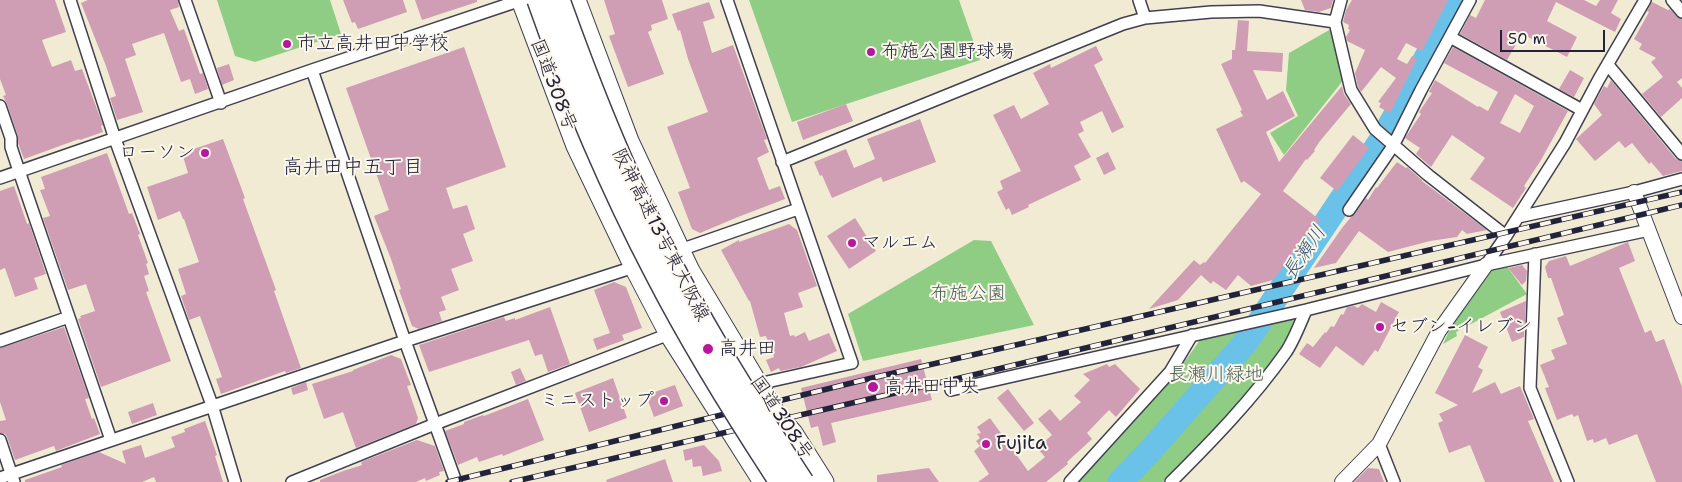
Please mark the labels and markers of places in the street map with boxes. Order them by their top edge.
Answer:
place label: 市立高井田中学校 [297,33,449,55]
marker: 市立高井田中学校 [281,38,293,50]
place label: 布施公園野球場 [881,41,1014,63]
marker: 布施公園野球場 [865,46,877,58]
place label: ローソン [119,142,195,164]
marker: ローソン [199,147,211,159]
place label: マルエム [862,232,938,254]
marker: マルエム [846,237,858,249]
place label: セブン-イレブン [1390,316,1532,338]
marker: セブン-イレブン [1374,321,1386,333]
place label: 高井田 [719,338,776,360]
marker: 高井田 [701,342,715,356]
place label: 高井田中央 [884,376,979,398]
marker: 高井田中央 [866,380,880,394]
place label: ミニストップ [540,390,654,412]
marker: ミニストップ [658,395,670,407]
place label: Fujita [996,433,1047,455]
marker: Fujita [980,438,992,450]

